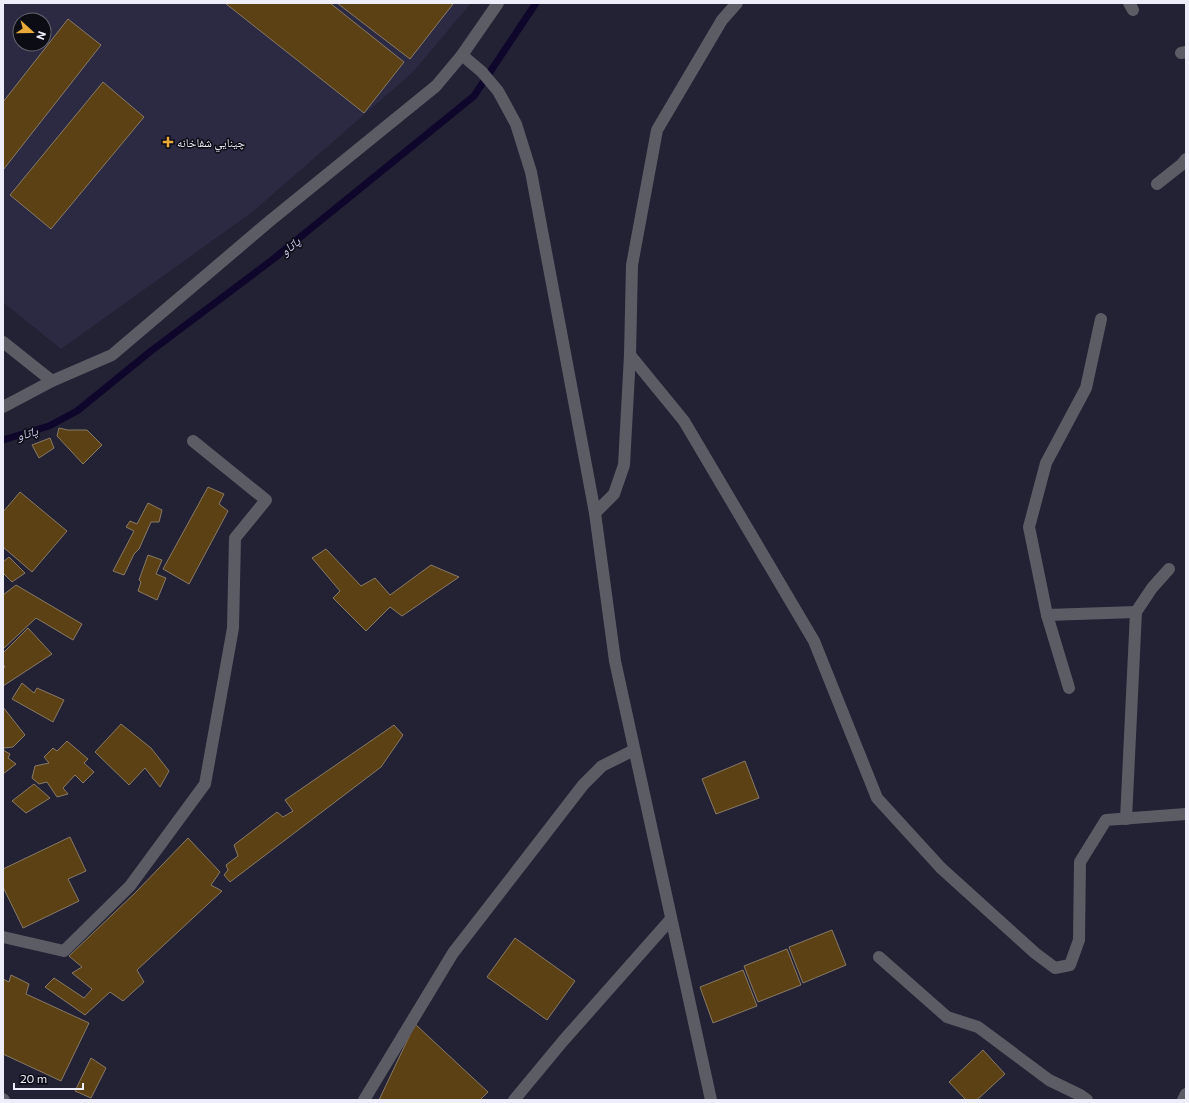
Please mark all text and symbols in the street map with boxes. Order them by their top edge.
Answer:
north arrow [12,12,52,52]
text: N [34,30,49,42]
place label: چينايي شفاخانه [177,135,245,153]
marker: چينايي شفاخانه [162,136,174,148]
water label: پاتاو [276,233,305,260]
water label: پاتاو [13,422,40,445]
scale bar [14,1065,83,1091]
text: 20 m [20,1071,47,1085]

